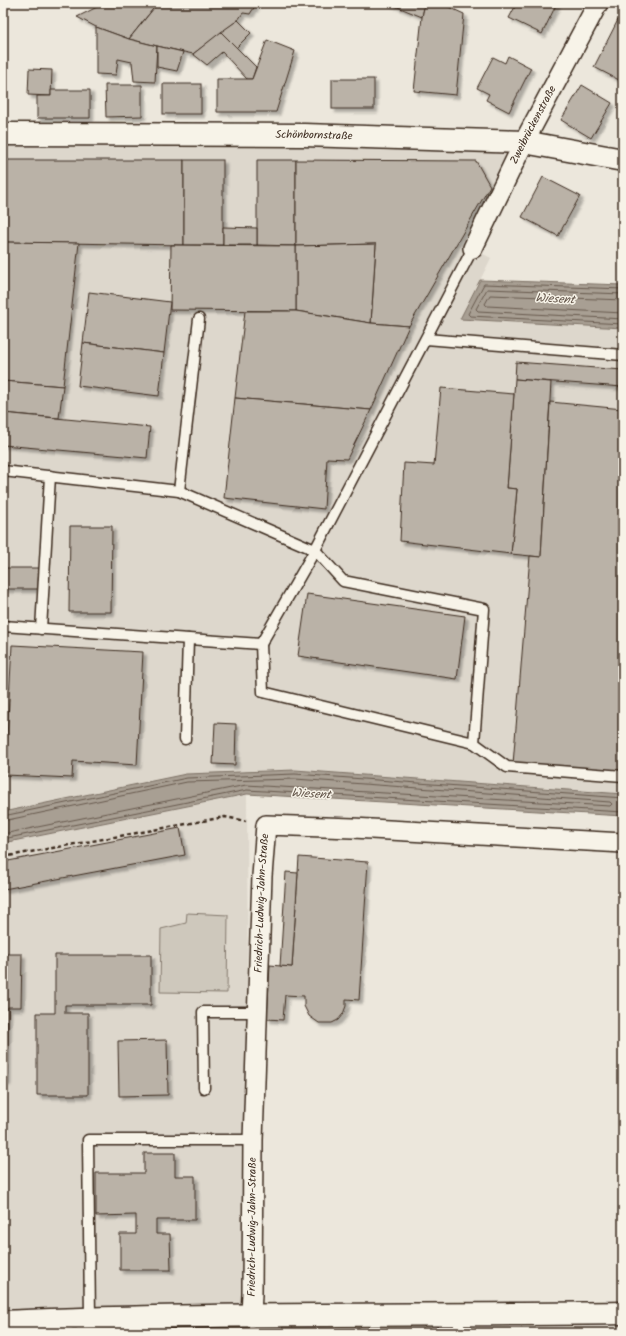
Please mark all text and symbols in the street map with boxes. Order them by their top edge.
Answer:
street label: Zweibrückenstraße [506,82,561,167]
street label: Schönbornstraße [275,126,353,146]
water label: Wiesent [535,288,577,310]
water label: Wiesent [291,783,333,805]
street label: Friedrich-Ludwig-Jahn-Straße [250,833,274,973]
street label: Friedrich-Ludwig-Jahn-Straße [243,1157,262,1297]

